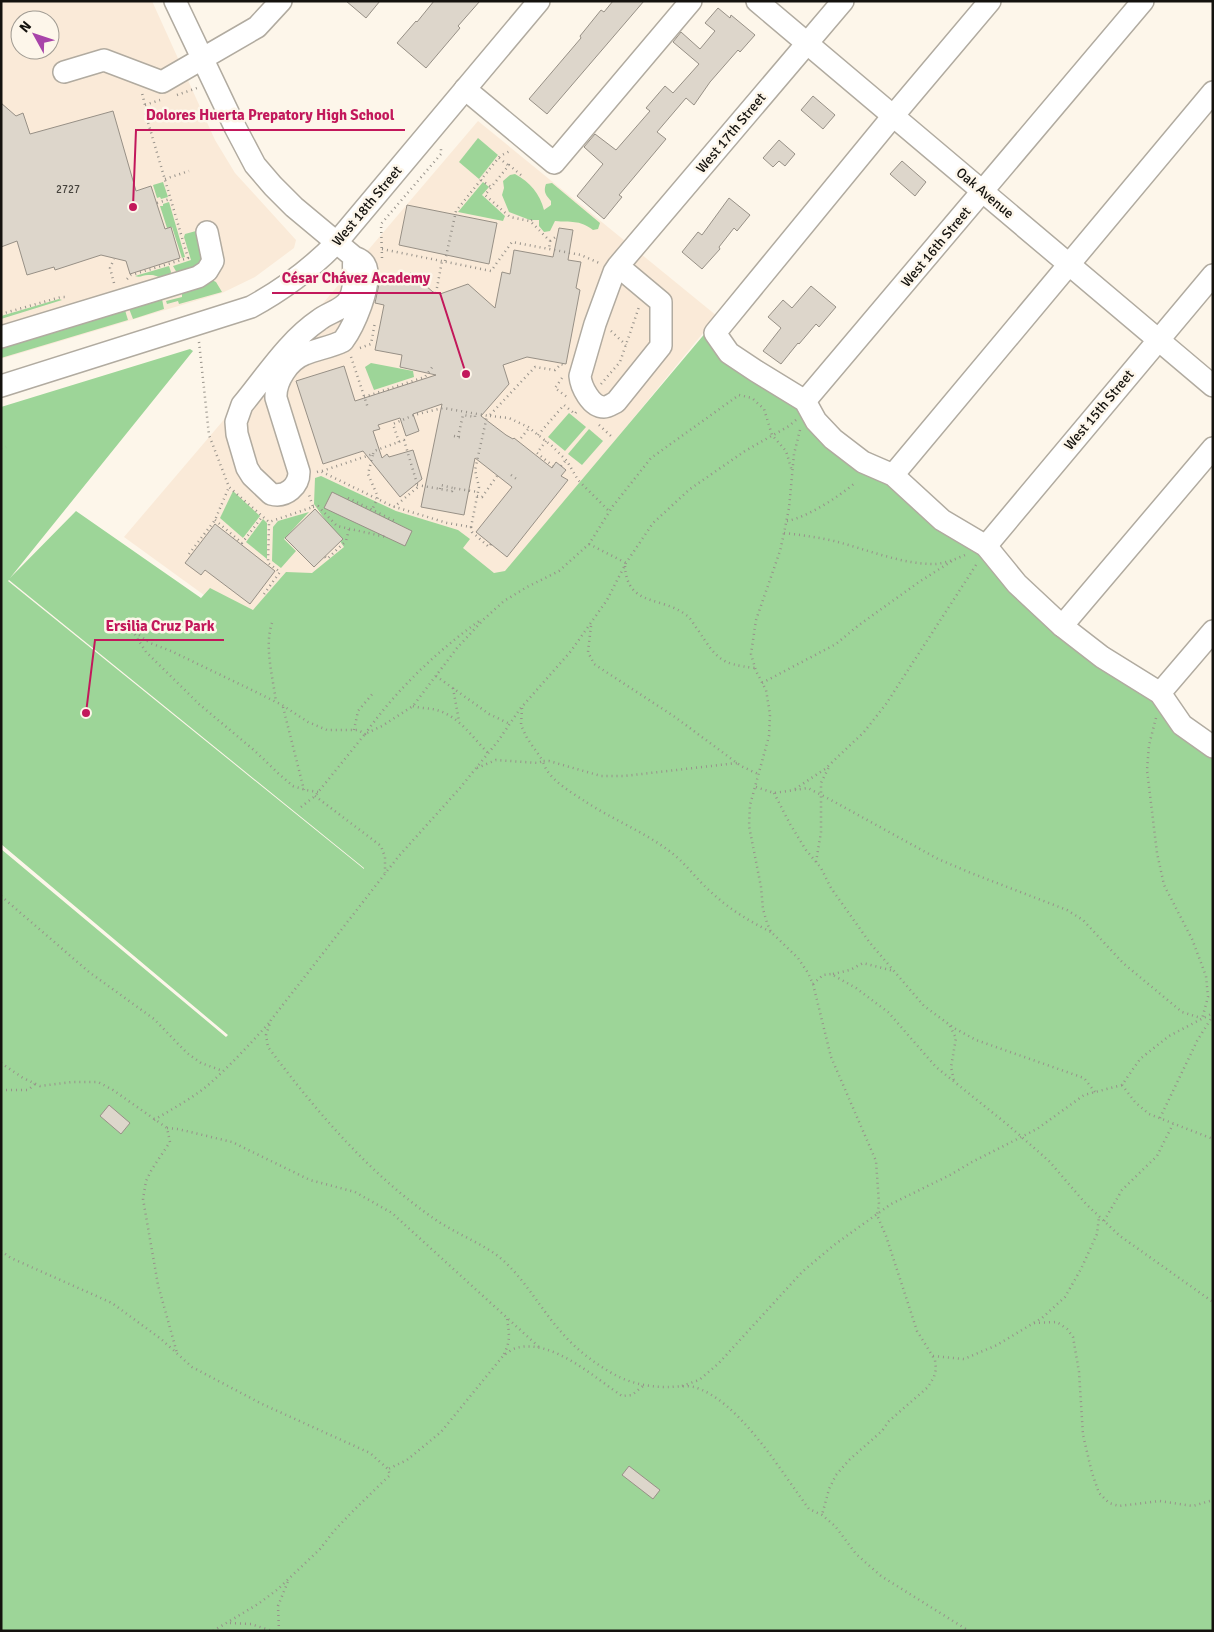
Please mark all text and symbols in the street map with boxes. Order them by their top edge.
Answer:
north arrow [10,10,60,60]
text: N [16,18,35,36]
street label: West 17th Street [692,89,770,177]
callout: Dolores Huerta Prepatory High School [136,100,405,130]
text: Dolores Huerta Prepatory High School [146,106,395,124]
street label: West 18th Street [328,162,406,250]
street label: Oak Avenue [953,164,1017,222]
house number: 2727 [56,183,80,196]
street label: West 16th Street [897,203,975,291]
callout: César Chávez Academy [272,263,440,293]
text: César Chávez Academy [282,269,431,287]
street label: West 15th Street [1060,366,1138,454]
callout: Ersilia Cruz Park [95,610,224,640]
text: Ersilia Cruz Park [105,617,215,635]

